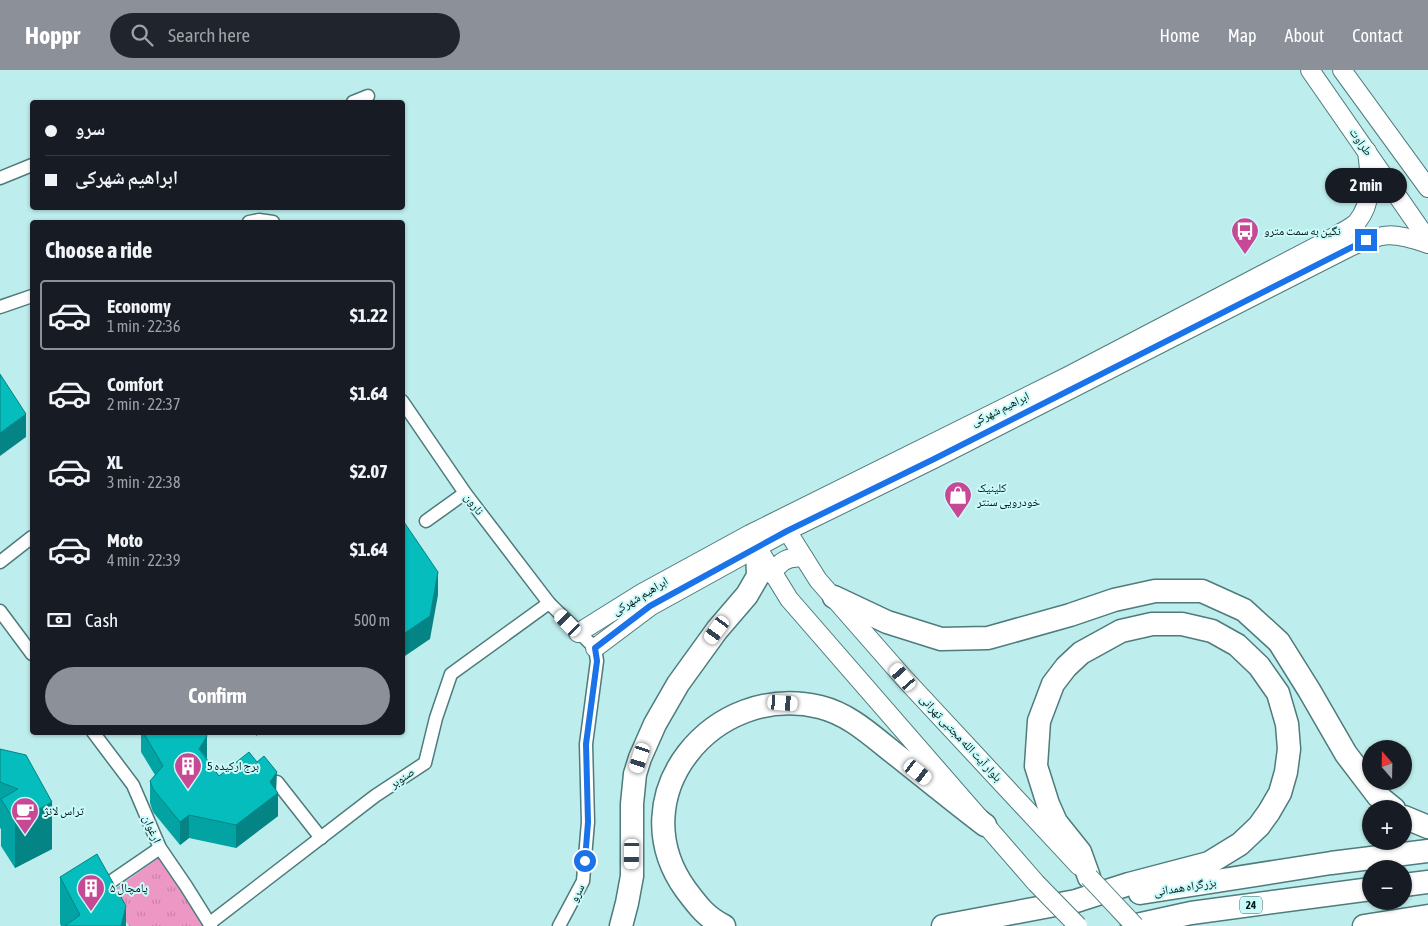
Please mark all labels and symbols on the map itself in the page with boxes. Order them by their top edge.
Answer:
street label: طراوت [1347,125,1376,159]
callout: 2 min [1325,168,1407,202]
bus stop icon: نگین به سمت مترو [1230,216,1260,255]
place label: نگین به سمت مترو [1264,224,1341,238]
route end [1355,229,1377,251]
street label: ابراهیم شهرکی [969,389,1032,430]
shop icon: کلینیک خودرویی سنتر [943,480,973,519]
place label: کلینیک خودرویی سنتر [976,481,1040,509]
street label: نارون [461,490,487,518]
street label: ابراهیم شهرکی [609,574,671,619]
car [552,607,583,639]
car [702,613,731,647]
car [887,661,918,693]
street label: بلوار آیت الله مجتبی تهرانی [917,692,1005,785]
car [767,694,798,712]
north arrow [1362,740,1412,790]
car [628,741,651,775]
building icon: برج ارکیده 5 [173,751,203,790]
car [901,757,934,787]
place label: برج ارکیده 5 [207,759,259,773]
street label: صنوبر [386,765,417,792]
cafe icon: تراس لانژ [10,796,40,835]
place label: تراس لانژ [43,804,84,818]
street label: ارغوان [140,813,164,845]
car [624,839,639,869]
route start [574,850,596,872]
building icon: پامچال ۵ [76,873,106,912]
street label: بزرگراه همدانی [1153,875,1217,899]
place label: پامچال ۵ [110,881,148,895]
street label: سرو [567,882,587,904]
road number: 24 [1240,896,1262,914]

